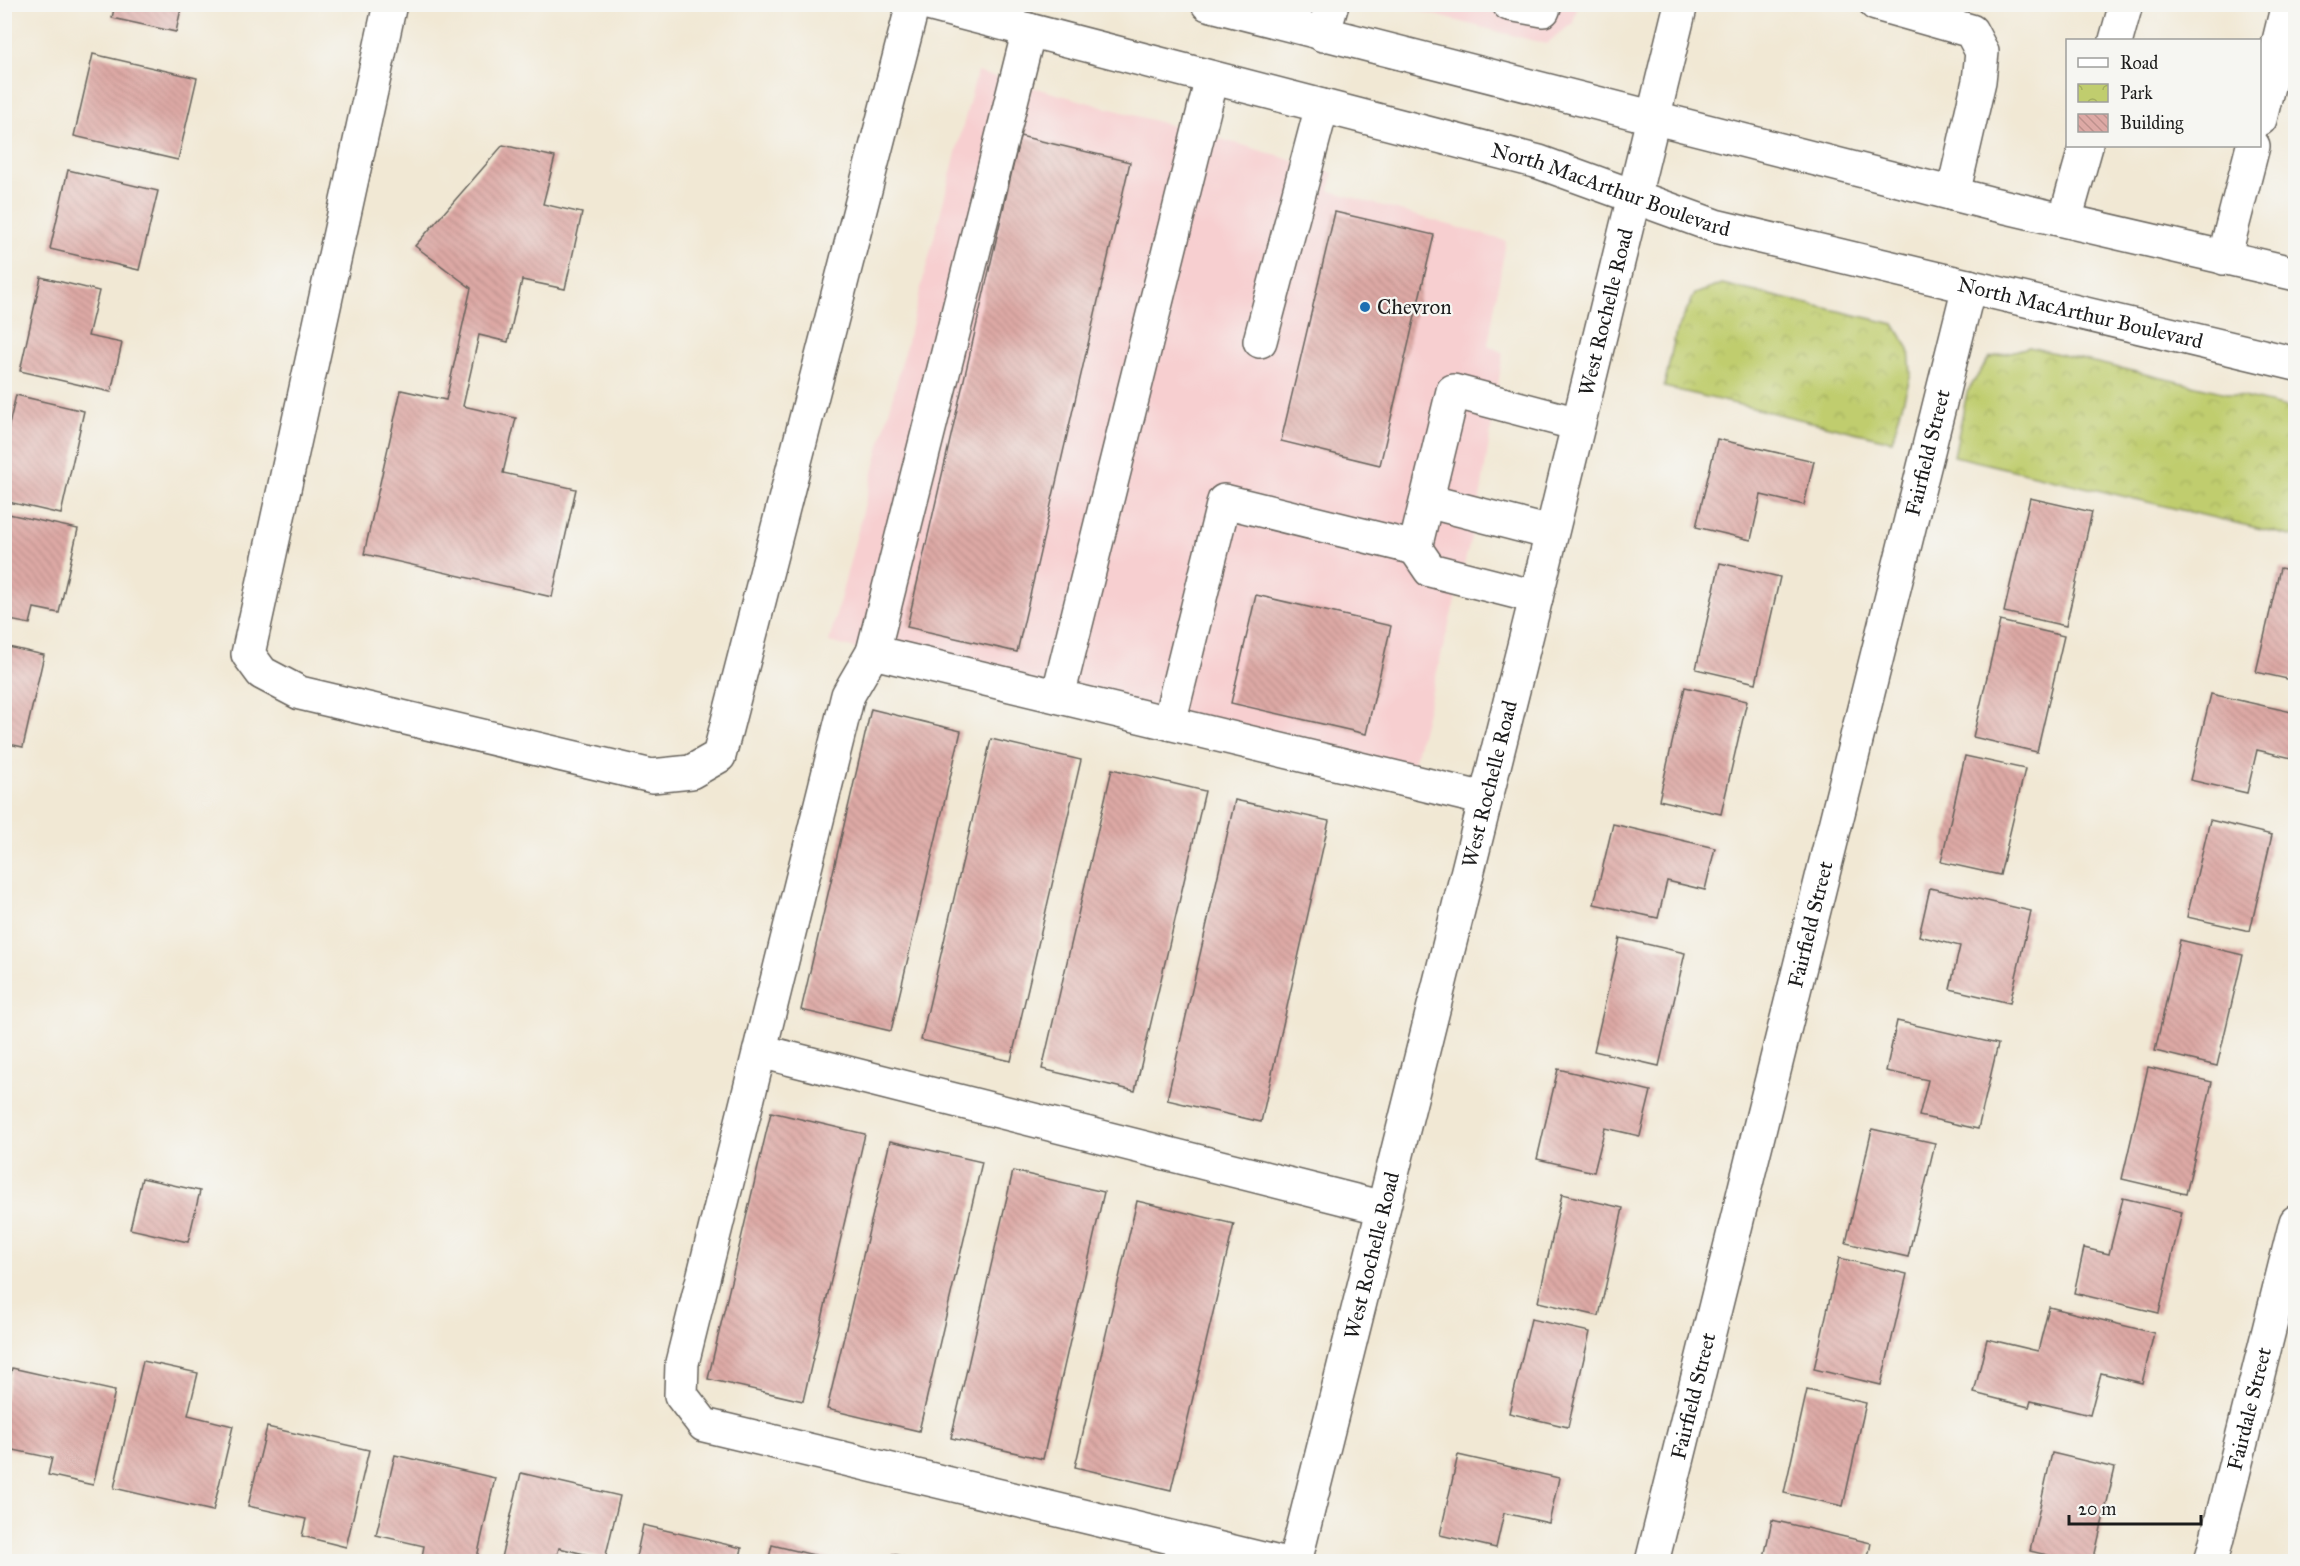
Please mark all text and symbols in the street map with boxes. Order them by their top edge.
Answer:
legend [2066,39,2261,147]
text: Road [2120,52,2158,74]
text: Park [2120,82,2153,104]
text: Building [2120,112,2184,135]
street label: North MacArthur Boulevard [1489,137,1733,242]
street label: West Rochelle Road [1573,225,1639,398]
street label: North MacArthur Boulevard [1955,271,2206,355]
place label: Chevron [1377,294,1452,320]
marker: Chevron [1358,300,1372,314]
street label: Fairfield Street [1899,386,1956,519]
street label: West Rochelle Road [1456,697,1523,870]
street label: Fairfield Street [1782,858,1839,990]
street label: West Rochelle Road [1338,1169,1405,1342]
street label: Fairfield Street [1665,1329,1722,1462]
street label: Fairdale Street [2221,1344,2277,1473]
scale bar [2069,1488,2201,1526]
text: 20 m [2078,1498,2116,1520]

